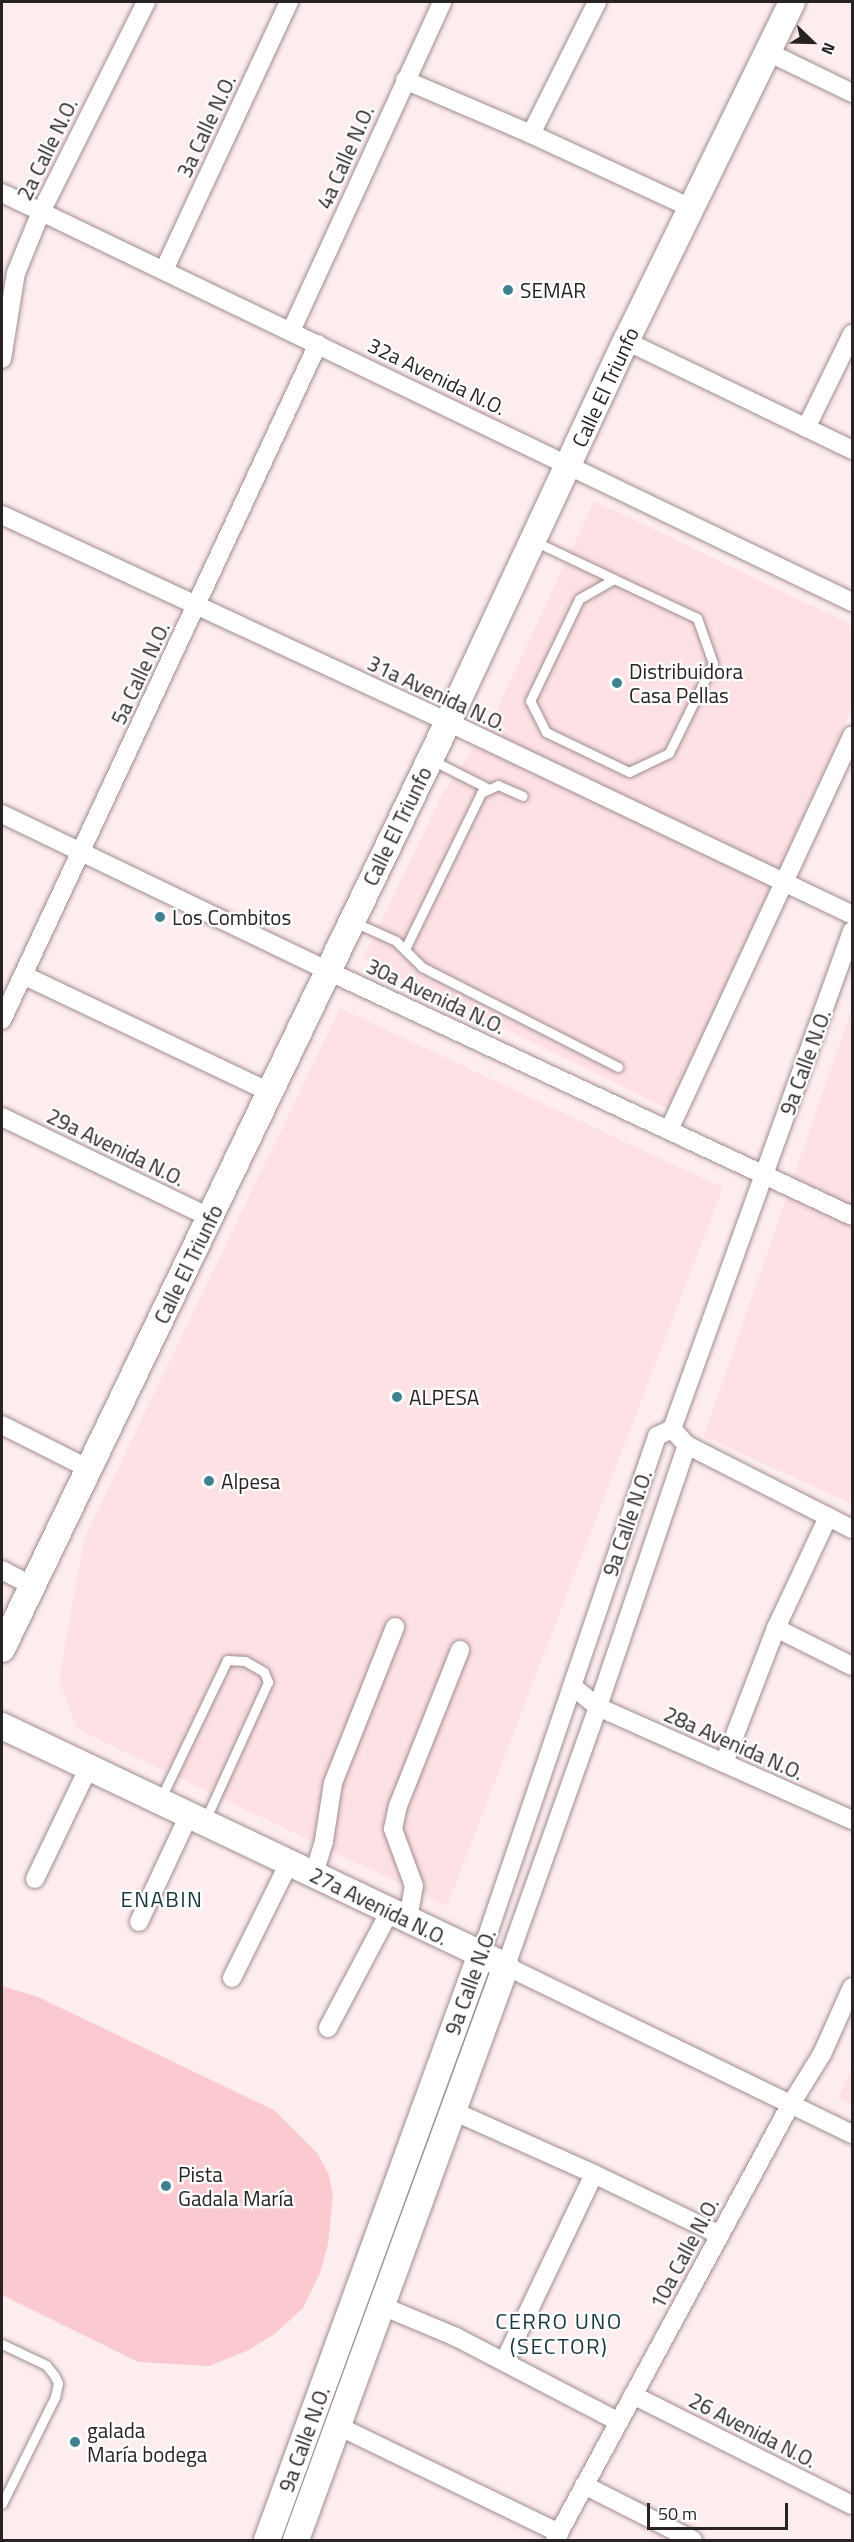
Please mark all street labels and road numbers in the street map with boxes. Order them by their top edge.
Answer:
street label: 3a Calle N.O. [171,71,241,181]
street label: 2a Calle N.O. [11,94,83,204]
street label: 4a Calle N.O. [311,101,379,213]
street label: Calle El Triunfo [566,323,644,451]
street label: 32a Avenida N.O. [364,332,510,420]
street label: 5a Calle N.O. [105,618,175,728]
street label: 31a Avenida N.O. [364,650,510,736]
street label: Calle El Triunfo [357,762,437,890]
street label: 30a Avenida N.O. [363,953,509,1039]
street label: 9a Calle N.O. [774,1006,836,1118]
street label: 29a Avenida N.O. [43,1103,189,1191]
street label: Calle El Triunfo [148,1200,228,1328]
street label: 9a Calle N.O. [597,1467,657,1579]
street label: 28a Avenida N.O. [660,1701,808,1785]
street label: 27a Avenida N.O. [306,1862,452,1950]
street label: 9a Calle N.O. [439,1926,501,2038]
street label: 10a Calle N.O. [644,2193,724,2313]
street label: 9a Calle N.O. [273,2383,335,2495]
street label: 26 Avenida N.O. [685,2387,821,2473]

